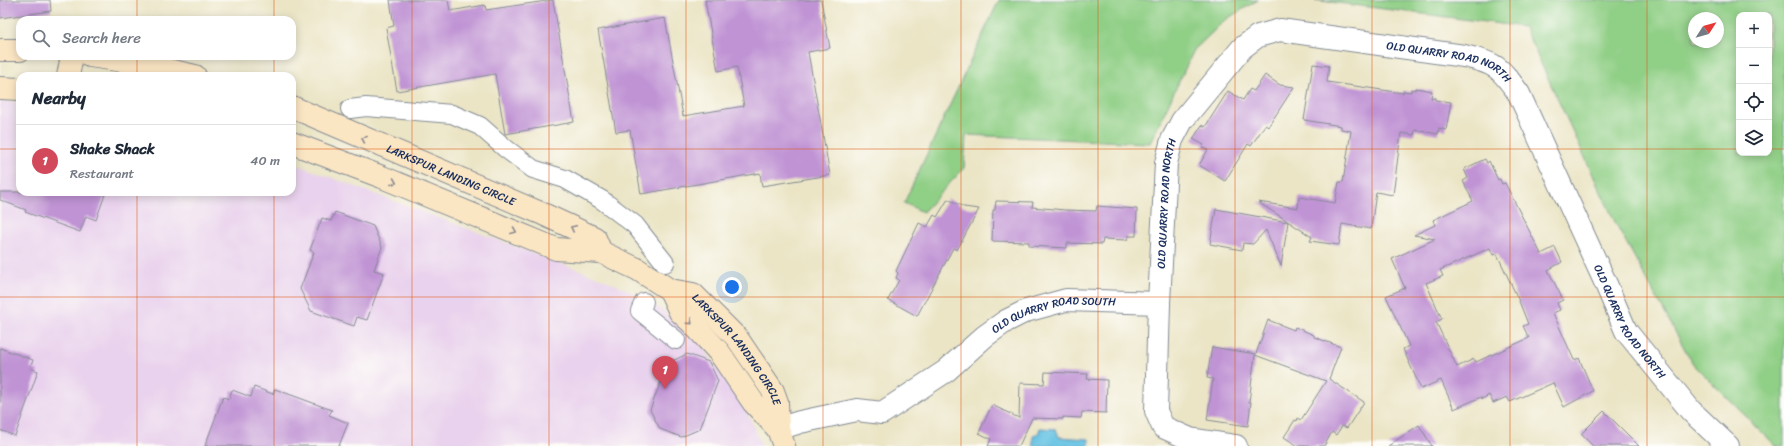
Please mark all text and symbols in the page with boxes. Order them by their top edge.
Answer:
north arrow [1688,12,1724,48]
map controls [1736,12,1772,156]
button: + [1736,12,1772,48]
search box [16,16,296,60]
text: Search here [62,25,141,51]
icon: search [30,27,52,49]
street label: OLD QUARRY ROAD NORTH [1385,36,1516,87]
button: − [1736,48,1772,84]
text: Nearby [32,83,86,113]
button: locate [1736,84,1772,120]
button: layers [1736,120,1772,156]
one-way arrow [360,135,367,143]
text: Shake Shack [70,136,155,162]
street label: OLD QUARRY ROAD NORTH [1152,136,1182,269]
street label: LARKSPUR LANDING CIRCLE [383,139,519,212]
text: 1 [42,149,48,172]
text: 40 m [250,149,280,172]
text: Restaurant [70,162,134,185]
one-way arrow [390,177,397,185]
one-way arrow [570,225,578,233]
one-way arrow [510,227,517,235]
street label: OLD QUARRY ROAD NORTH [1588,261,1671,384]
your location [722,277,742,297]
street label: LARKSPUR LANDING CIRCLE [687,289,787,409]
street label: OLD QUARRY ROAD SOUTH [987,291,1116,339]
one-way arrow [686,317,693,324]
pin: 1 [652,356,678,389]

